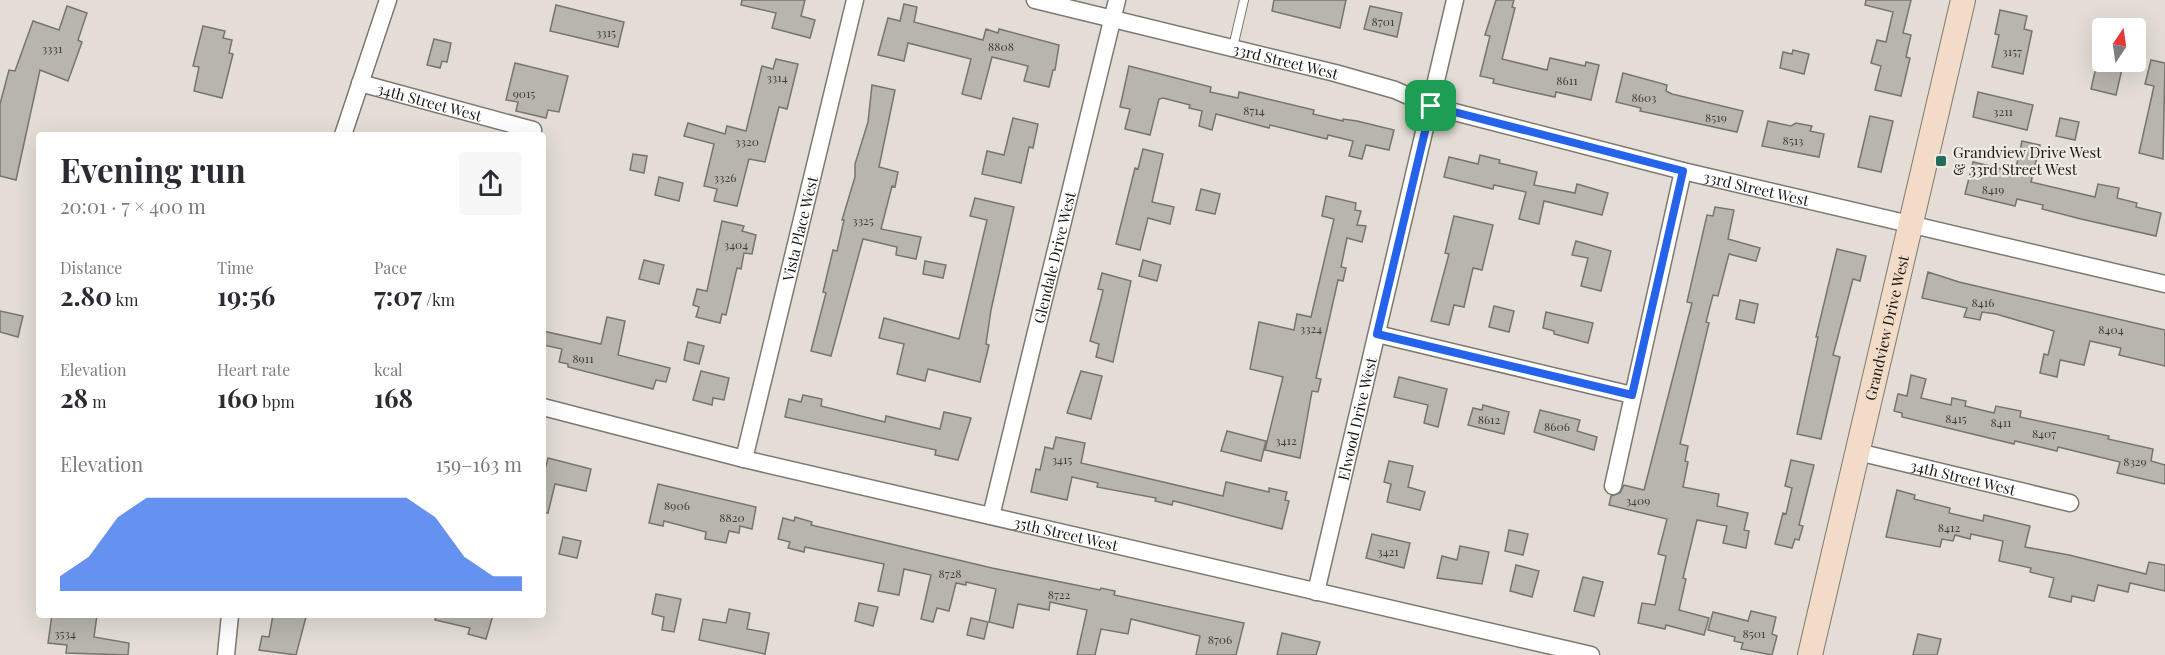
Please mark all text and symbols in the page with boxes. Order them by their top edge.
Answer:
house number: 8701 [1372,13,1395,29]
north arrow [2092,18,2146,72]
map controls [2092,18,2146,72]
house number: 3315 [596,24,616,40]
house number: 8808 [988,38,1014,54]
street label: 33rd Street West [1231,39,1341,84]
house number: 3331 [42,40,63,56]
house number: 3157 [2002,43,2022,59]
house number: 3314 [766,69,788,85]
house number: 8611 [1556,72,1578,88]
street label: 34th Street West [375,78,485,126]
pin [1405,80,1456,131]
house number: 9015 [513,85,535,101]
icon: arrive [1414,89,1447,122]
house number: 8603 [1631,89,1657,105]
house number: 8714 [1243,102,1265,118]
house number: 3211 [1993,103,2014,119]
house number: 8519 [1705,109,1727,125]
house number: 8513 [1783,132,1803,148]
house number: 3320 [735,133,759,149]
place label: Grandview Drive West & 33rd Street West [1953,142,2102,179]
text: Evening run [60,147,246,191]
button: share [459,152,522,215]
marker: Grandview Drive West & 33rd Street West [1934,154,1948,168]
street label: 33rd Street West [1701,166,1812,210]
house number: 3326 [714,169,736,185]
street label: Vista Place West [777,173,822,284]
house number: 8419 [1982,181,2004,197]
street label: Glendale Drive West [1028,189,1080,326]
text: 20:01 · 7 × 400 m [60,192,206,219]
house number: 3325 [852,212,874,228]
house number: 3404 [724,236,748,252]
street label: Grandview Drive West [1860,252,1913,403]
text: Distance [60,257,122,278]
text: Time [217,257,254,278]
text: Pace [374,257,407,278]
text: 2.80 [60,278,112,313]
text: 19:56 [217,278,275,313]
text: 7:07 [374,278,422,313]
text: km [112,289,139,310]
text: /km [422,289,455,310]
house number: 8416 [1972,294,1994,310]
house number: 3324 [1300,320,1322,336]
house number: 8404 [2098,321,2124,337]
house number: 8911 [572,350,594,366]
street label: Elwood Drive West [1333,354,1381,482]
text: Elevation [60,359,127,380]
text: Heart rate [217,359,290,380]
text: kcal [374,359,403,380]
text: 28 [60,380,88,415]
text: 160 [217,380,258,415]
text: 168 [374,380,413,415]
text: m [88,391,106,412]
text: bpm [258,391,295,412]
house number: 8415 [1945,410,1967,426]
house number: 8612 [1478,411,1501,427]
house number: 8411 [1990,414,2012,430]
house number: 8606 [1544,418,1570,434]
house number: 8407 [2032,425,2056,441]
house number: 3412 [1275,432,1297,448]
text: Elevation [60,450,143,477]
text: 159–163 m [435,450,522,477]
house number: 3415 [1052,451,1072,467]
house number: 8329 [2123,453,2147,469]
street label: 34th Street West [1908,455,2018,500]
house number: 3409 [1626,492,1650,508]
house number: 8906 [664,497,690,513]
house number: 8820 [719,509,745,525]
street label: 35th Street West [1012,512,1121,555]
house number: 8412 [1938,519,1960,535]
house number: 3421 [1377,543,1399,559]
house number: 8728 [938,565,962,581]
house number: 8722 [1048,586,1071,602]
house number: 3534 [54,625,76,641]
house number: 8501 [1743,625,1766,641]
house number: 8706 [1208,631,1232,647]

